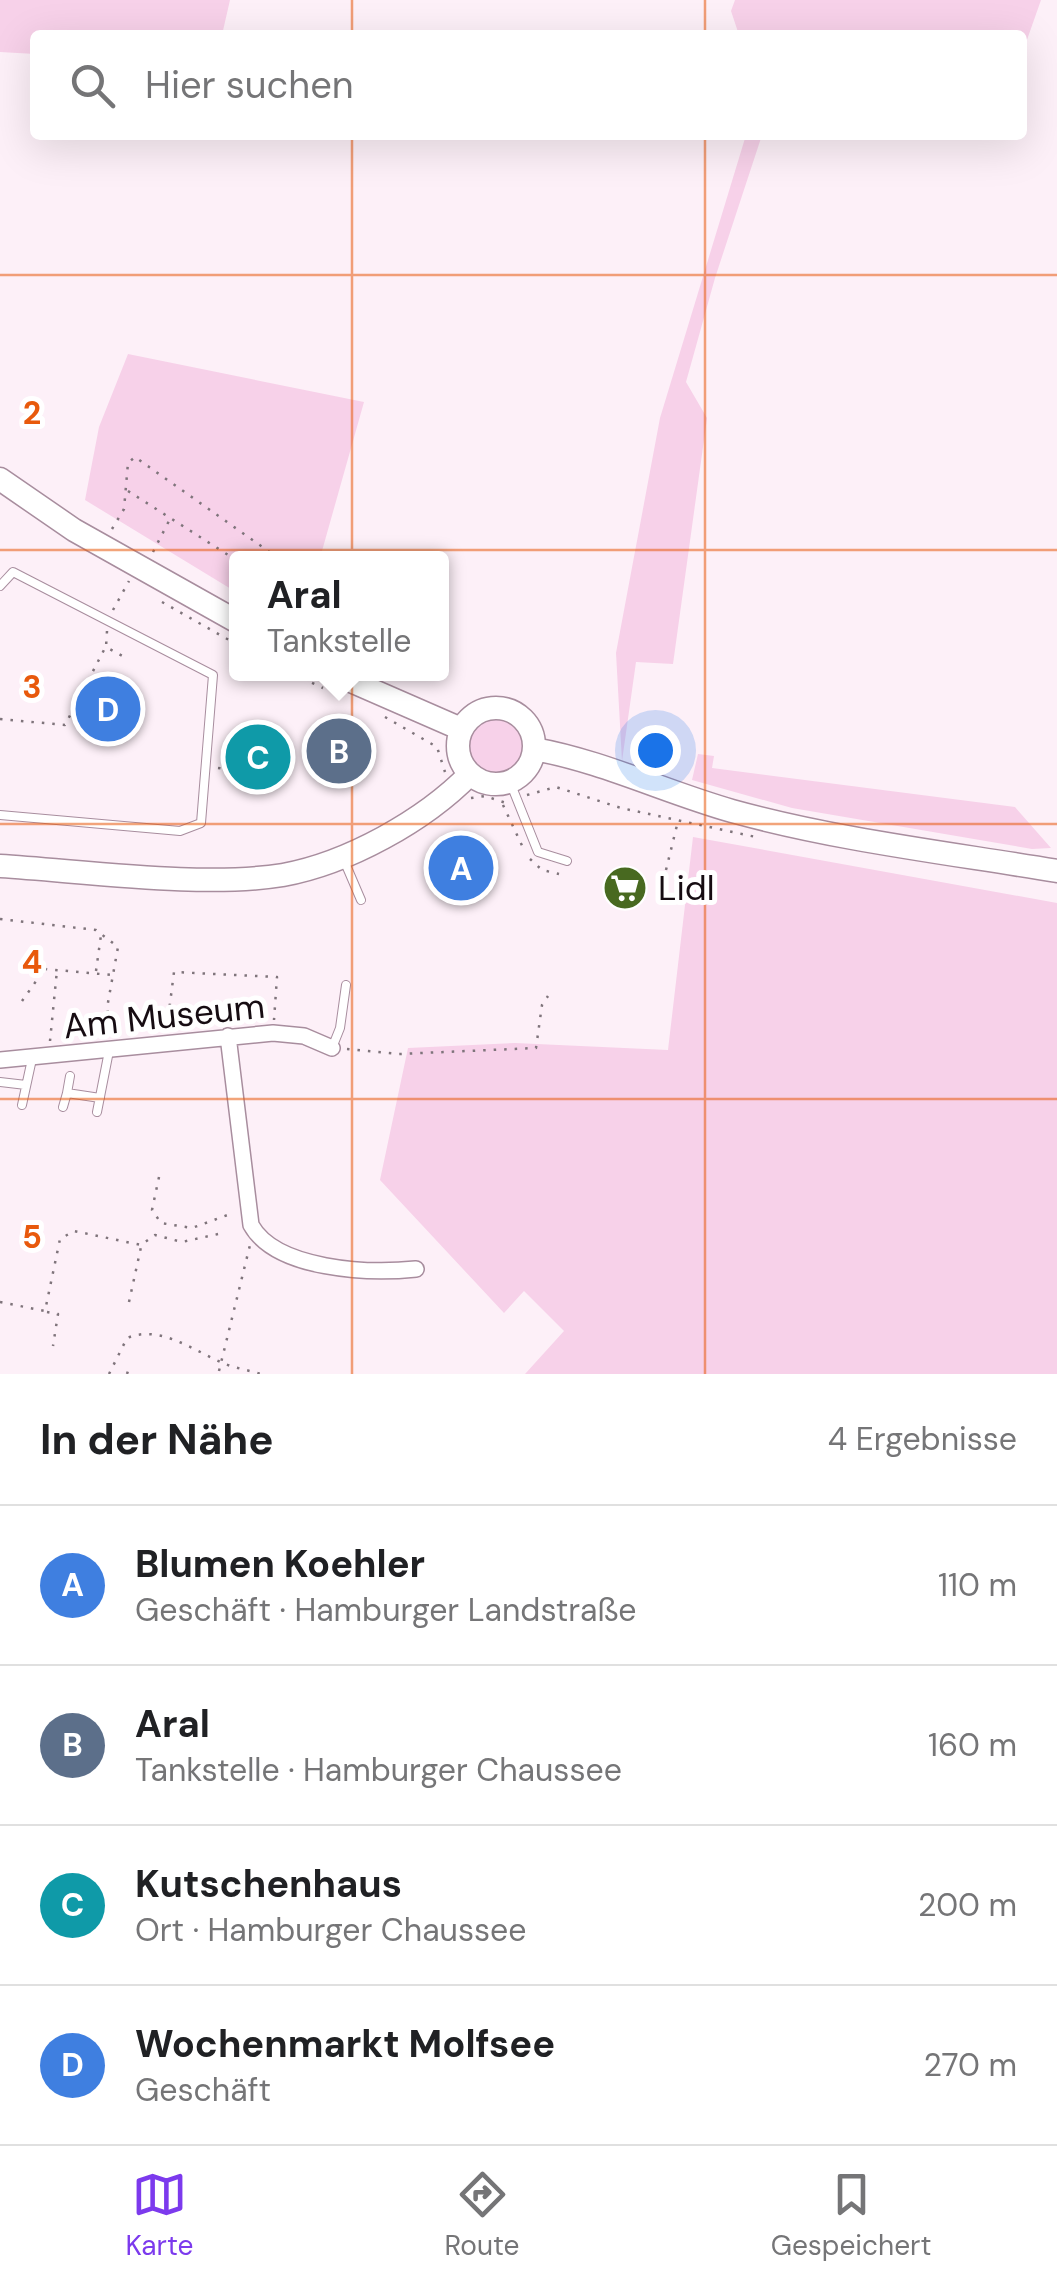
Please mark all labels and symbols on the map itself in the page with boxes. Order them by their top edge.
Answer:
text: 2 [23,392,41,434]
text: 3 [22,666,42,708]
pin: D [76,672,140,746]
pin: B [306,714,372,788]
pin: C [226,720,290,794]
your location [630,725,681,776]
pin: A [428,830,494,906]
supermarket icon: Lidl [602,865,648,911]
place label: Lidl [658,865,715,911]
text: 4 [22,941,42,983]
street label: Am Museum [61,983,267,1049]
text: 5 [22,1216,42,1258]

